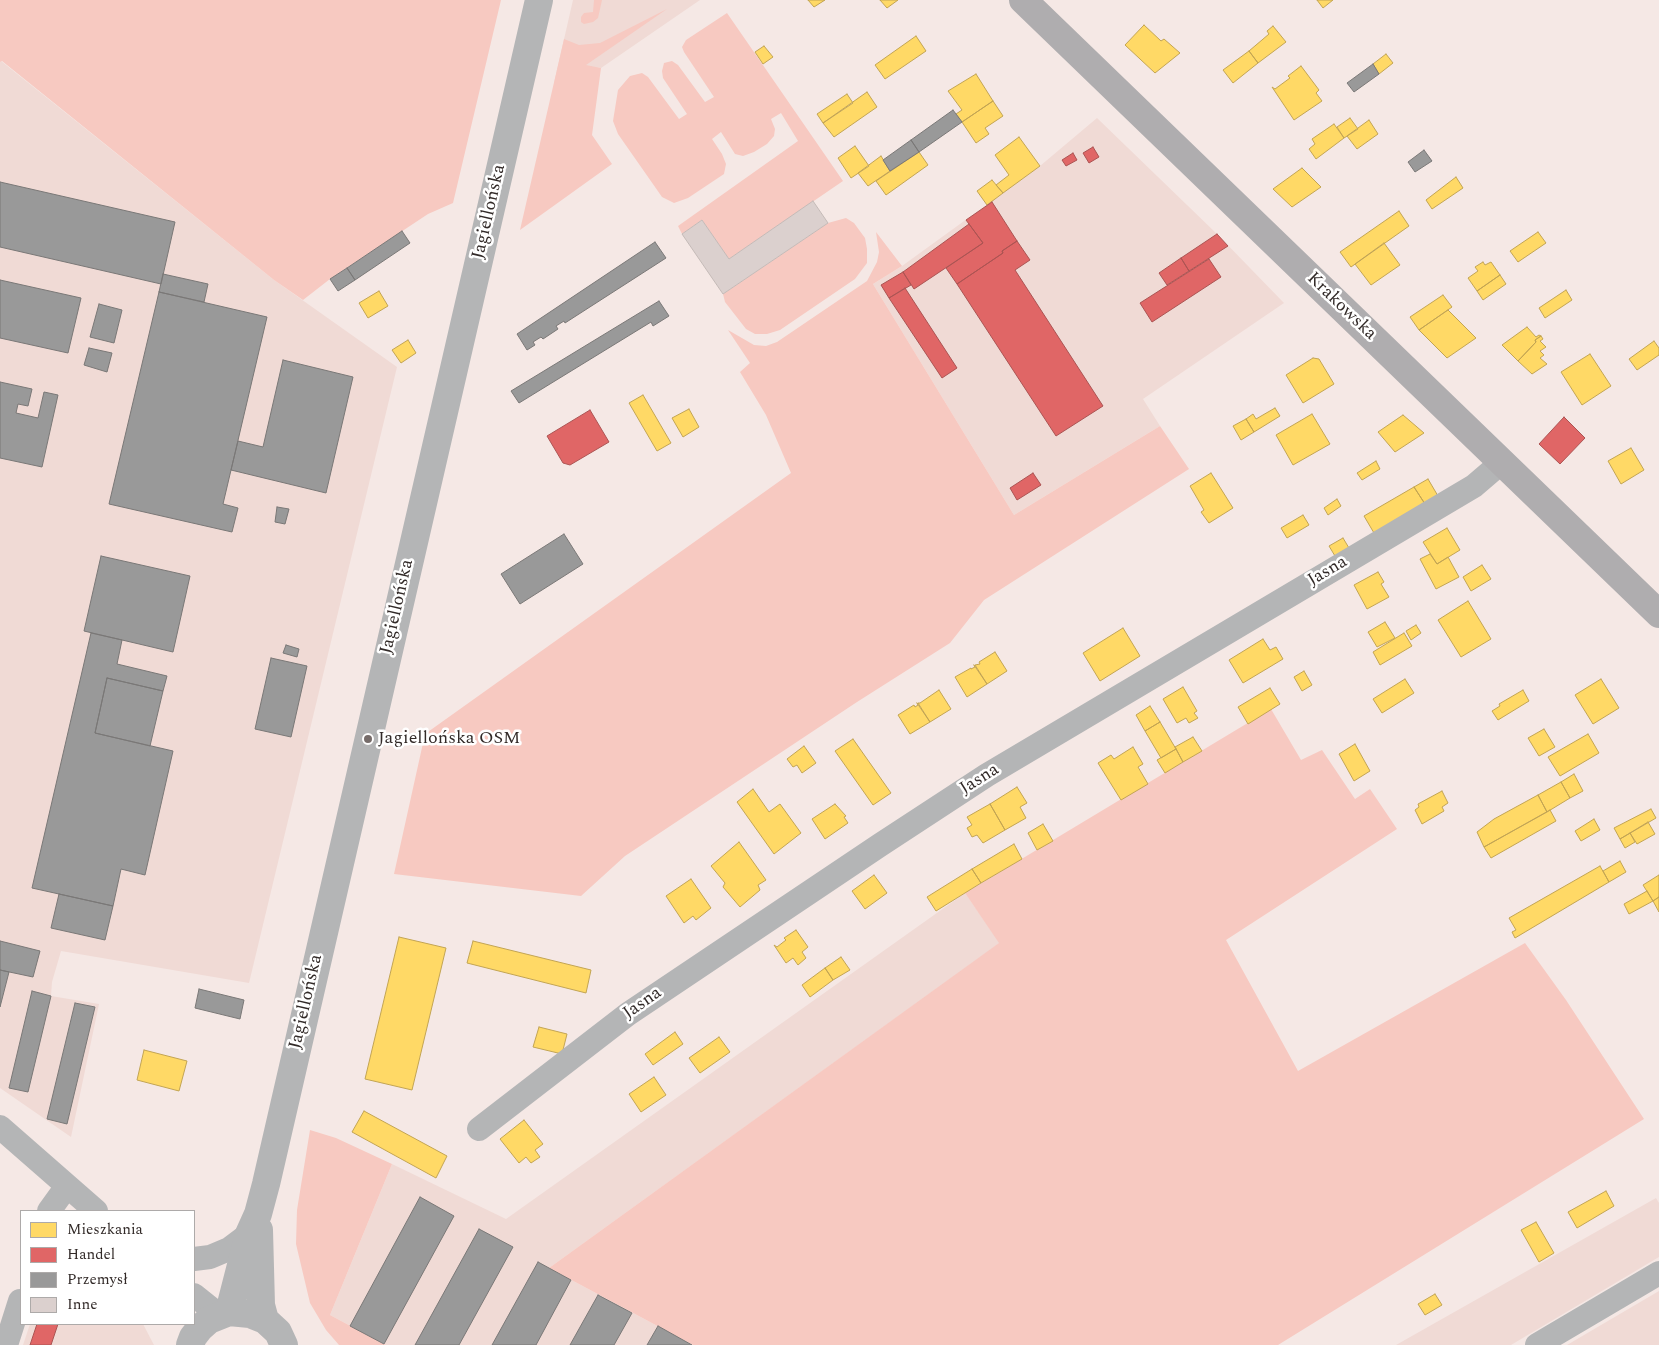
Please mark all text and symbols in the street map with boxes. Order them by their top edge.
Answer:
street label: Jagiellońska [469,163,511,261]
street label: Krakowska [1302,269,1380,345]
street label: Jasna [1304,552,1352,592]
street label: Jagiellońska [377,558,419,656]
place label: Jagiellońska OSM [378,728,520,750]
marker: Jagiellońska OSM [362,733,374,745]
street label: Jasna [956,760,1004,800]
street label: Jagiellońska [286,953,328,1051]
street label: Jasna [620,983,666,1025]
legend [20,1210,195,1325]
text: Mieszkania [67,1218,143,1241]
text: Handel [67,1243,115,1266]
text: Przemysł [67,1268,128,1291]
text: Inne [67,1293,98,1316]

